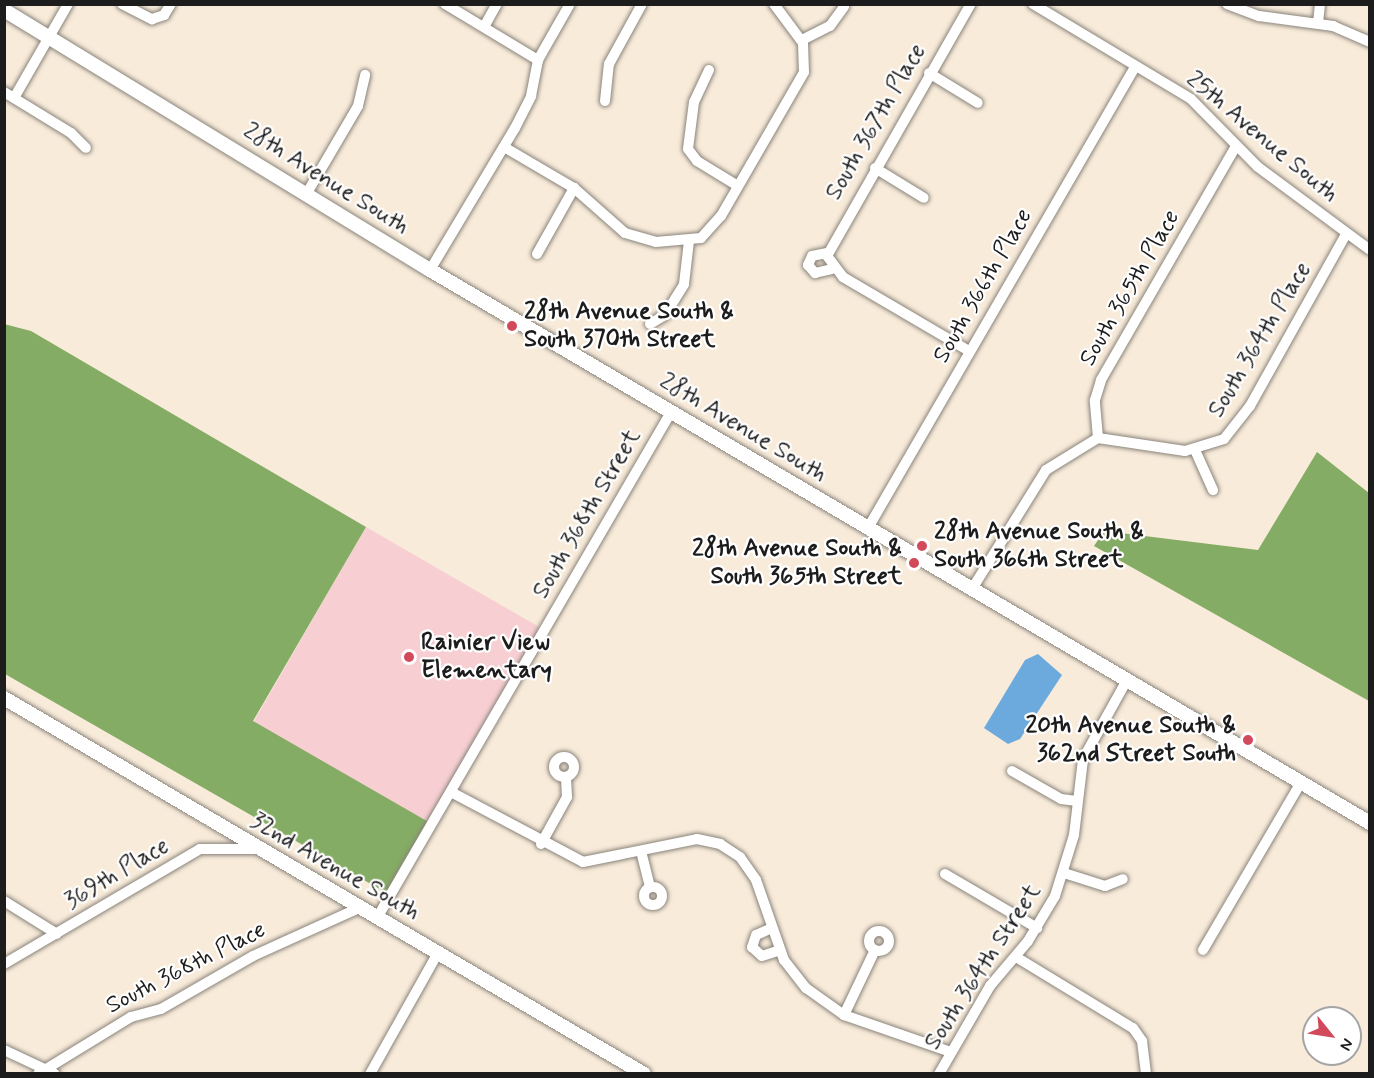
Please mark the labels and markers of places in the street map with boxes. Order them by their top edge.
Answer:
place label: 28th Avenue South & South 370th Street [524,298,730,354]
marker: 28th Avenue South & South 370th Street [505,319,519,333]
place label: 28th Avenue South & South 366th Street [934,518,1140,574]
place label: 28th Avenue South & South 365th Street [696,535,902,591]
marker: 28th Avenue South & South 366th Street [915,539,929,553]
marker: 28th Avenue South & South 365th Street [907,556,921,570]
place label: Rainier View Elementary [421,629,552,685]
marker: Rainier View Elementary [402,650,416,664]
place label: 20th Avenue South & 362nd Street South [1030,712,1236,768]
marker: 20th Avenue South & 362nd Street South [1241,733,1255,747]

